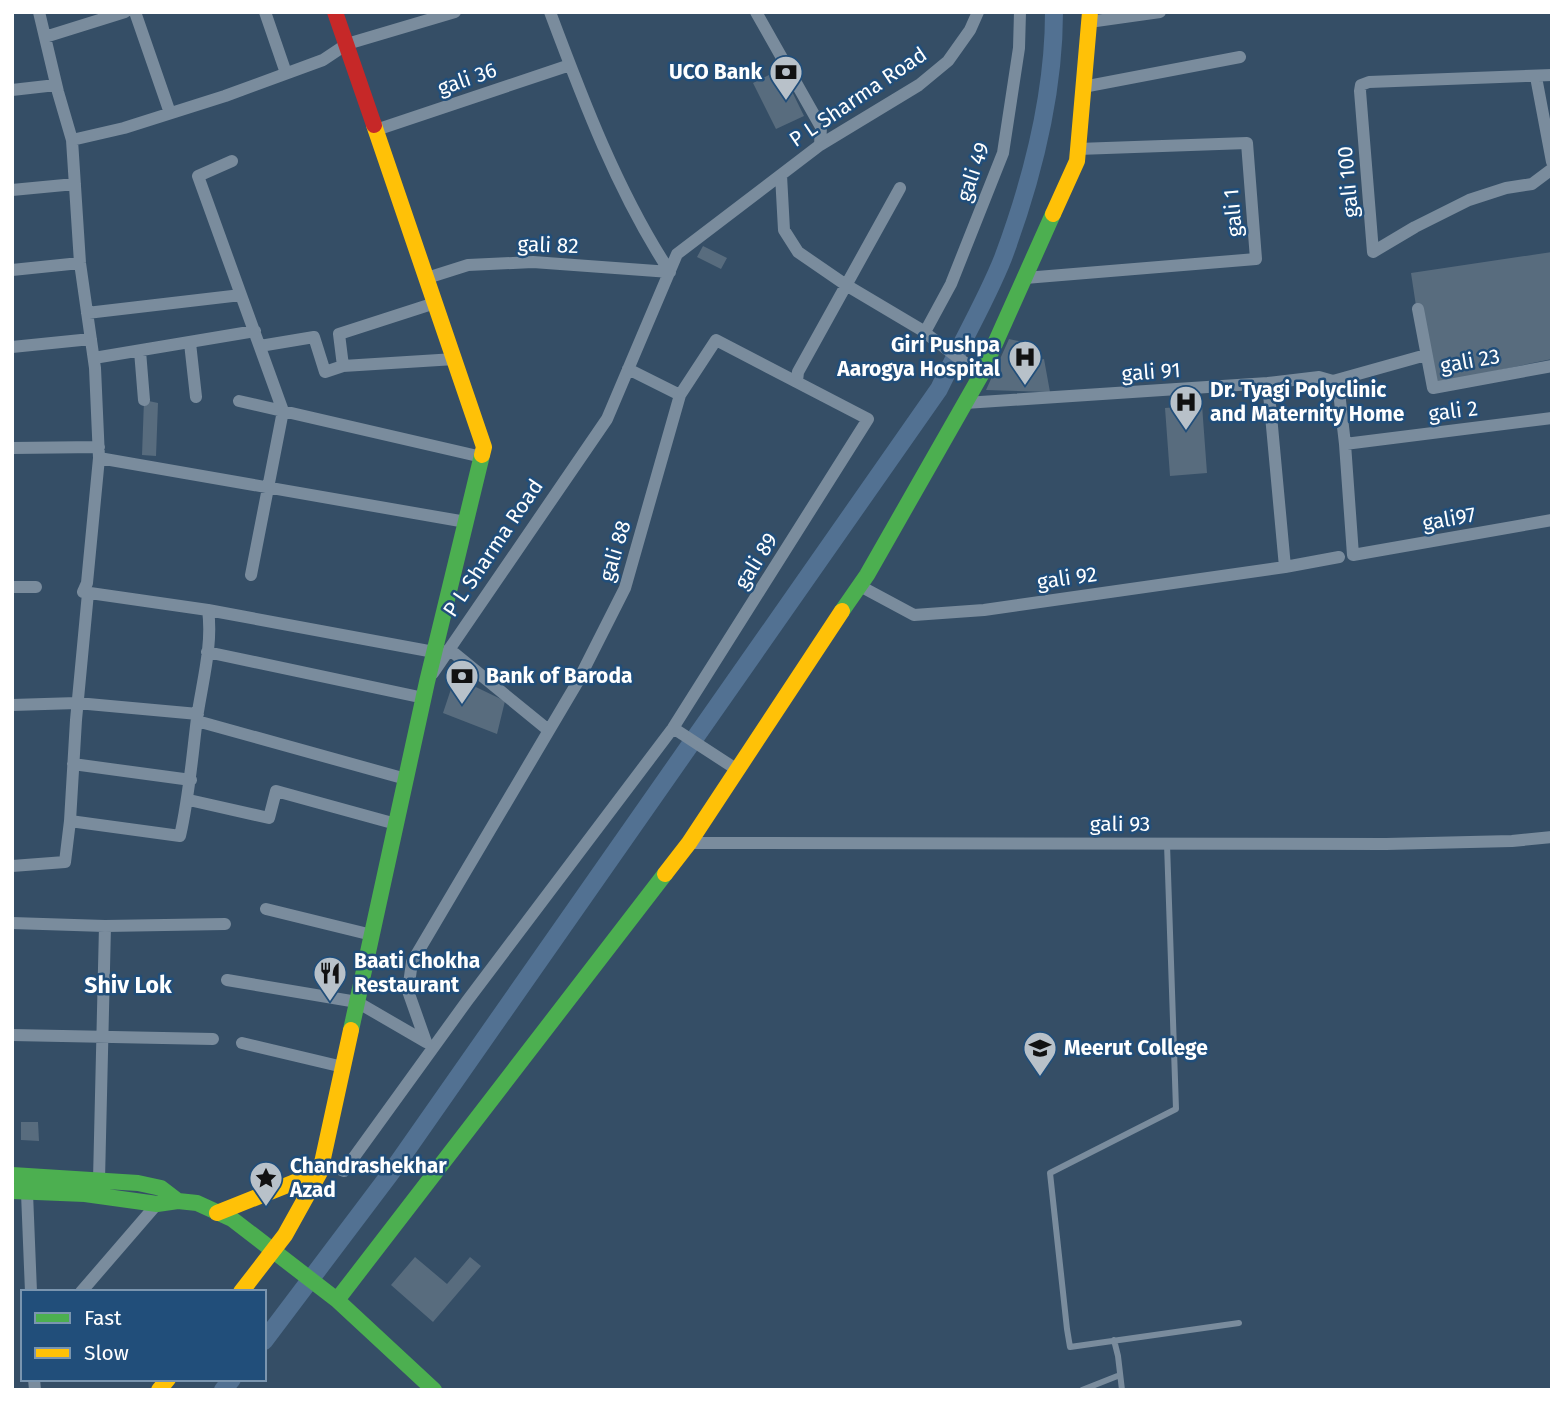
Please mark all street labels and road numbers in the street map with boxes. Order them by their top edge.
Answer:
street label: P L Sharma Road [784,41,932,153]
street label: gali 36 [434,57,500,101]
street label: gali 49 [951,139,995,205]
street label: gali 100 [1332,145,1364,219]
street label: gali 1 [1218,188,1248,238]
street label: gali 82 [517,231,579,259]
street label: gali 23 [1438,343,1502,379]
street label: gali 91 [1121,357,1181,387]
street label: gali 2 [1427,395,1479,427]
street label: P L Sharma Road [437,474,549,622]
street label: gali97 [1420,502,1478,536]
street label: gali 88 [593,517,637,585]
street label: gali 89 [729,528,783,594]
street label: gali 92 [1035,561,1099,595]
street label: gali 93 [1090,811,1150,837]

